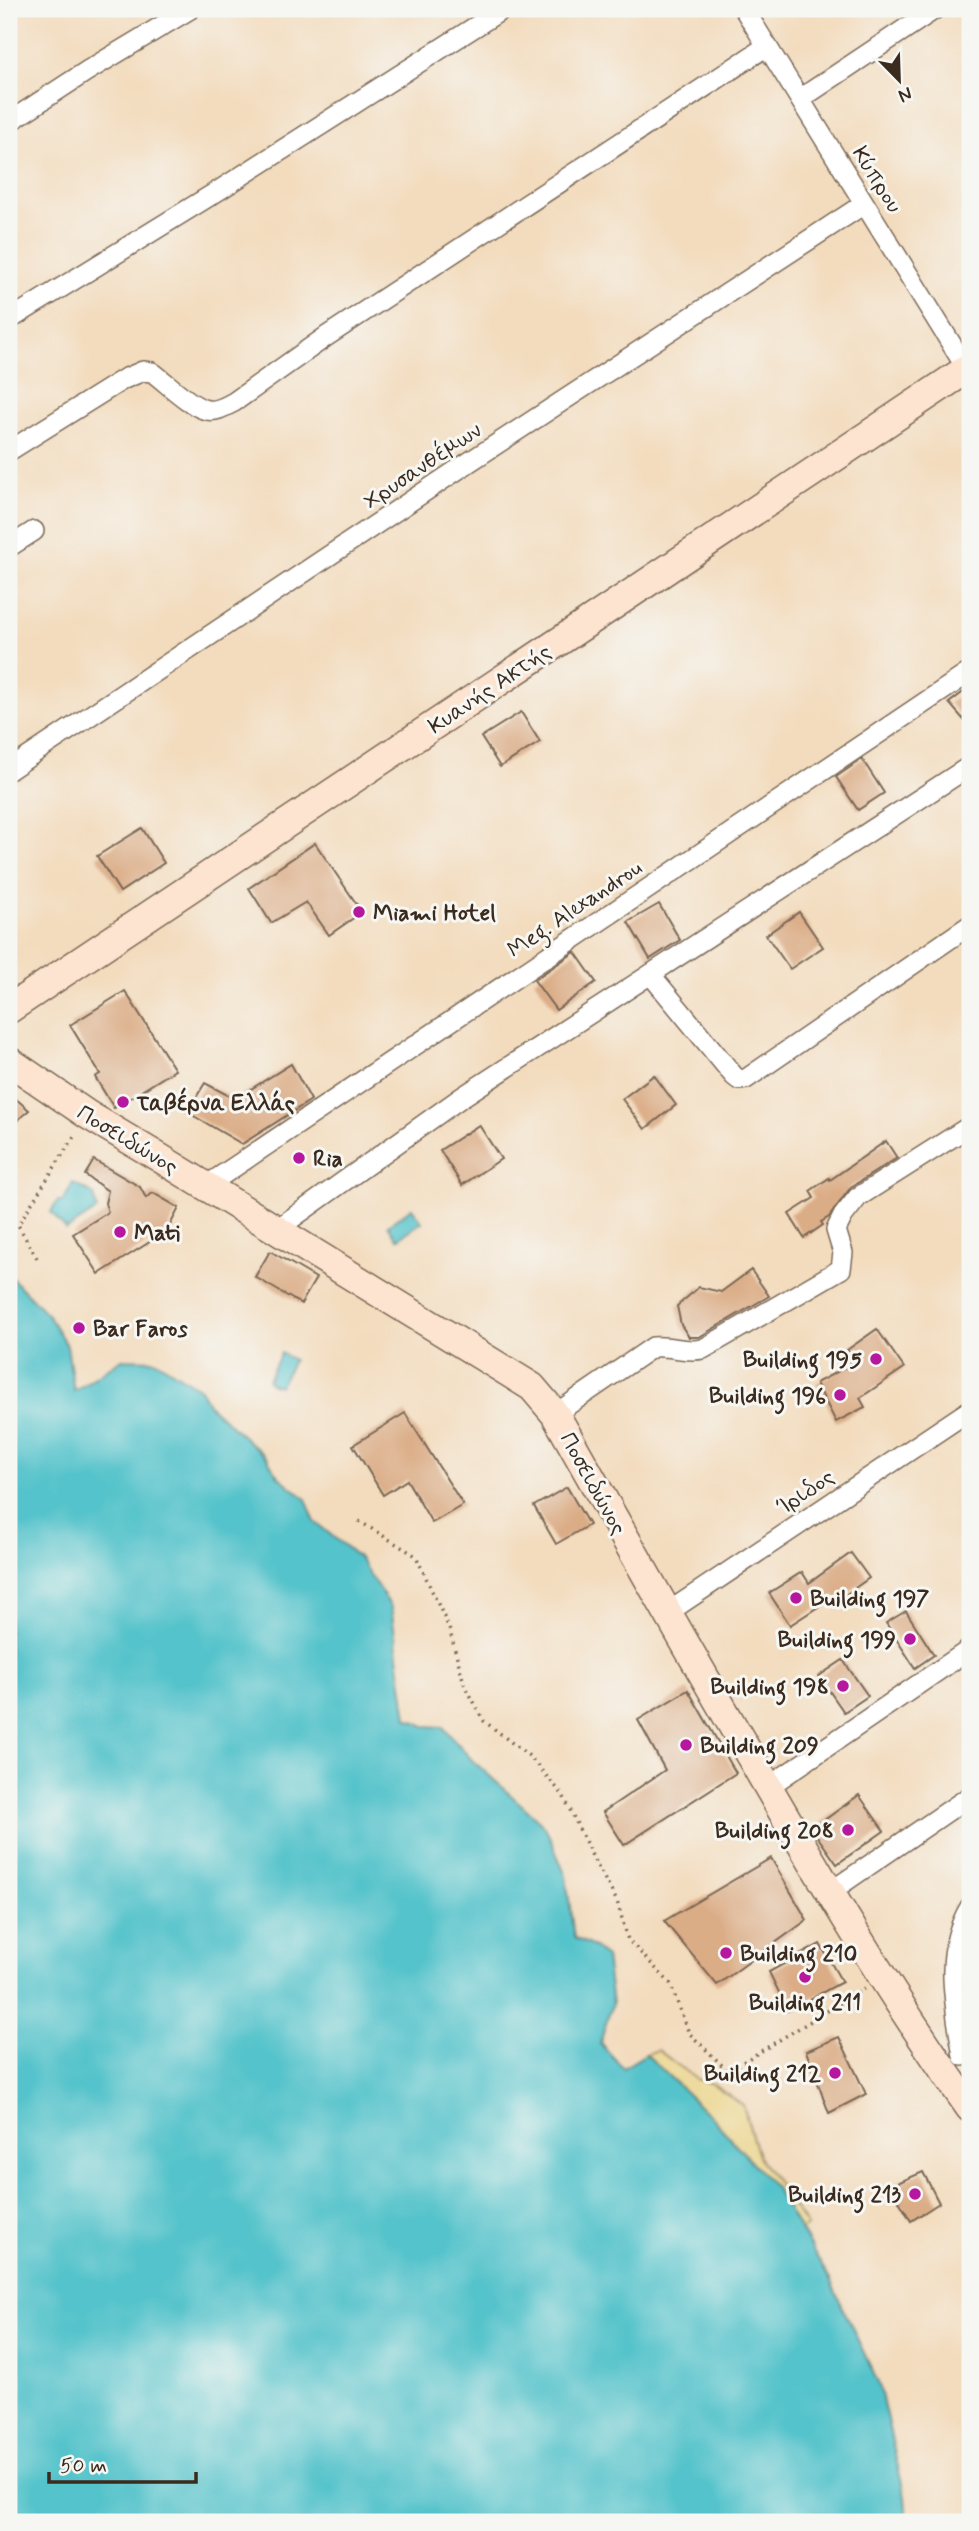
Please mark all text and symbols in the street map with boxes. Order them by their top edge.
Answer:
north arrow [864,46,934,116]
text: N [894,80,916,108]
street label: Κύπρου [844,141,908,219]
street label: Χρυσανθέμων [357,414,488,517]
street label: Κυανής Ακτής [423,637,558,742]
street label: Meg. Alexandrou [502,854,649,967]
place label: Miami Hotel [373,899,496,929]
marker: Miami Hotel [351,904,367,920]
place label: ταβέρνα Ελλάς [136,1087,295,1119]
marker: ταβέρνα Ελλάς [115,1094,131,1110]
street label: Ποσειδώνος [71,1099,183,1183]
place label: Ria [313,1145,343,1175]
marker: Ria [291,1150,307,1166]
place label: Mati [134,1219,180,1249]
marker: Mati [112,1224,128,1240]
place label: Bar Faros [93,1315,188,1345]
marker: Bar Faros [71,1320,87,1336]
place label: Building 195 [743,1346,862,1379]
marker: Building 195 [868,1351,884,1367]
place label: Building 196 [709,1382,826,1415]
marker: Building 196 [832,1387,848,1403]
street label: Ποσειδώνος [552,1427,633,1541]
street label: Ίριδος [772,1463,841,1523]
place label: Building 197 [810,1585,929,1618]
marker: Building 197 [788,1590,804,1606]
place label: Building 199 [777,1626,896,1659]
marker: Building 199 [902,1631,918,1647]
place label: Building 198 [710,1673,829,1706]
marker: Building 198 [835,1678,851,1694]
place label: Building 209 [700,1732,819,1765]
marker: Building 209 [678,1737,694,1753]
place label: Building 208 [715,1817,834,1850]
marker: Building 208 [840,1822,856,1838]
place label: Building 210 [740,1940,857,1973]
marker: Building 210 [718,1945,734,1961]
marker: Building 211 [797,1969,813,1985]
place label: Building 211 [749,1989,861,2022]
place label: Building 212 [704,2060,821,2093]
marker: Building 212 [827,2065,843,2081]
place label: Building 213 [788,2181,902,2214]
marker: Building 213 [907,2186,923,2202]
scale bar [49,2440,196,2484]
text: 50 m [60,2452,107,2480]

